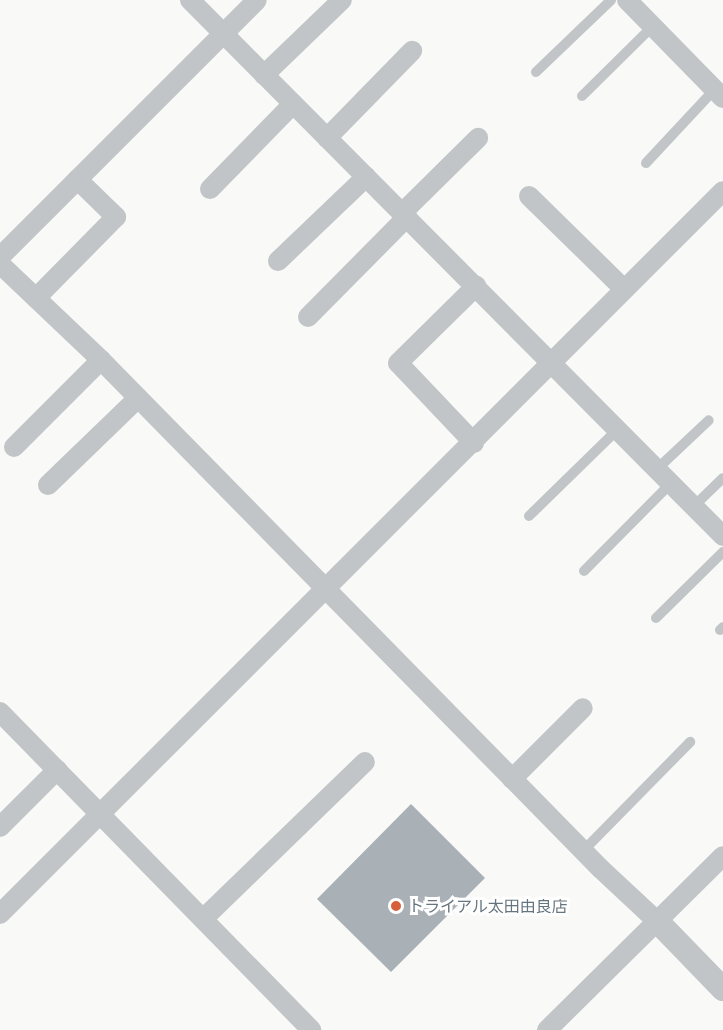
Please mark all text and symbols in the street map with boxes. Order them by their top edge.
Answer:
place label: トライアル太田由良店 [408,896,568,916]
marker: トライアル太田由良店 [389,899,403,913]

